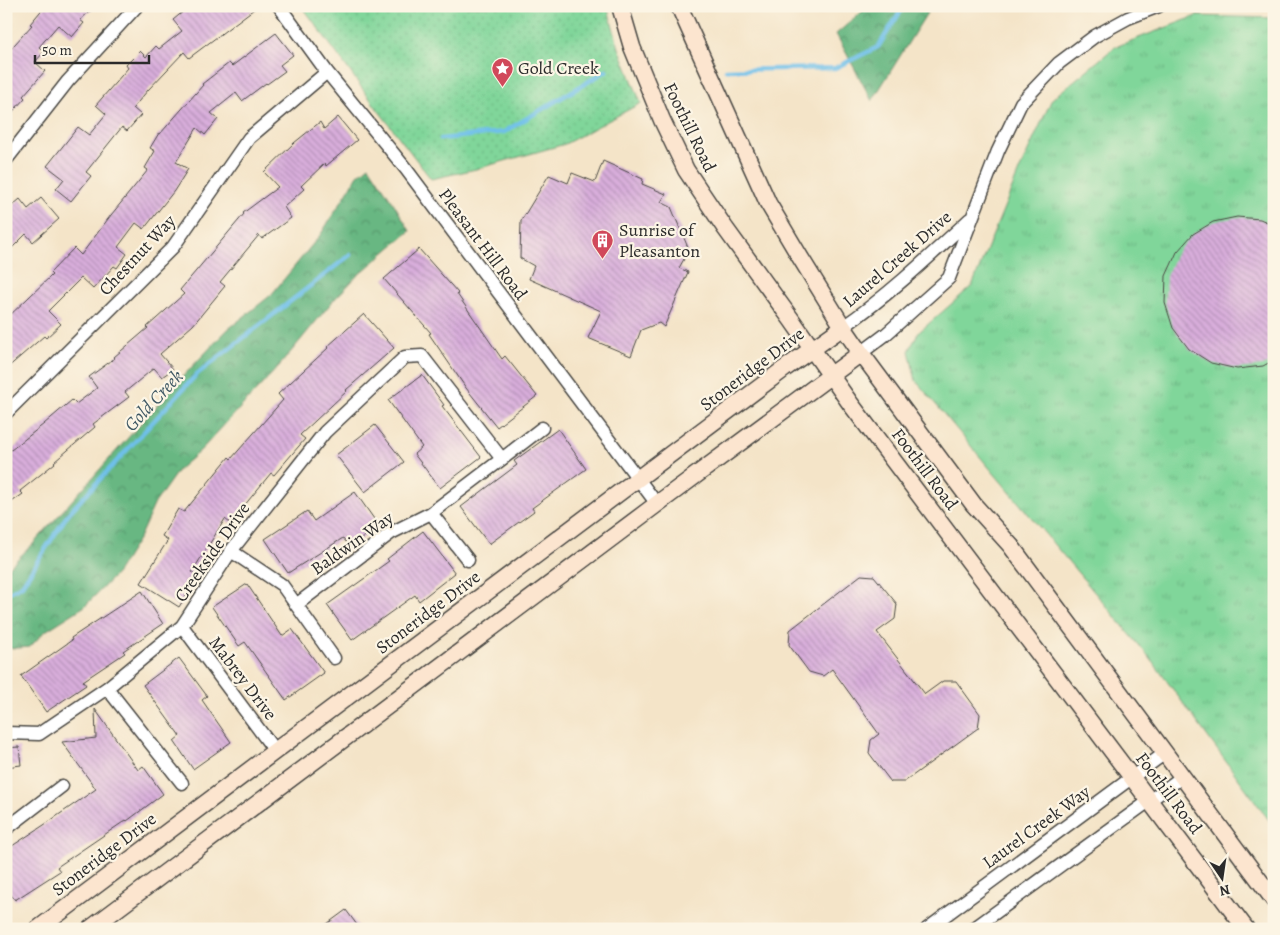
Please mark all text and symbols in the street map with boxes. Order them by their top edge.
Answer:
scale bar [35,32,149,64]
text: 50 m [42,40,72,60]
place icon: Gold Creek [490,56,514,87]
place label: Gold Creek [518,56,599,80]
street label: Foothill Road [658,78,722,176]
street label: Pleasant Hill Road [433,183,533,305]
street label: Laurel Creek Drive [838,205,956,313]
street label: Chestnut Way [93,209,181,301]
place label: Sunrise of Pleasanton [619,218,700,263]
building icon: Sunrise of Pleasanton [591,228,615,259]
street label: Stoneridge Drive [695,322,809,416]
water label: Gold Creek [118,364,189,437]
street label: Foothill Road [886,423,964,515]
street label: Creekside Drive [169,497,255,607]
street label: Baldwin Way [306,505,399,580]
street label: Stoneridge Drive [371,565,485,659]
street label: Mabrey Drive [204,631,282,725]
street label: Foothill Road [1130,747,1208,839]
street label: Laurel Creek Way [977,779,1095,874]
street label: Stoneridge Drive [47,807,161,901]
north arrow [1198,852,1248,902]
text: N [1218,880,1232,901]

